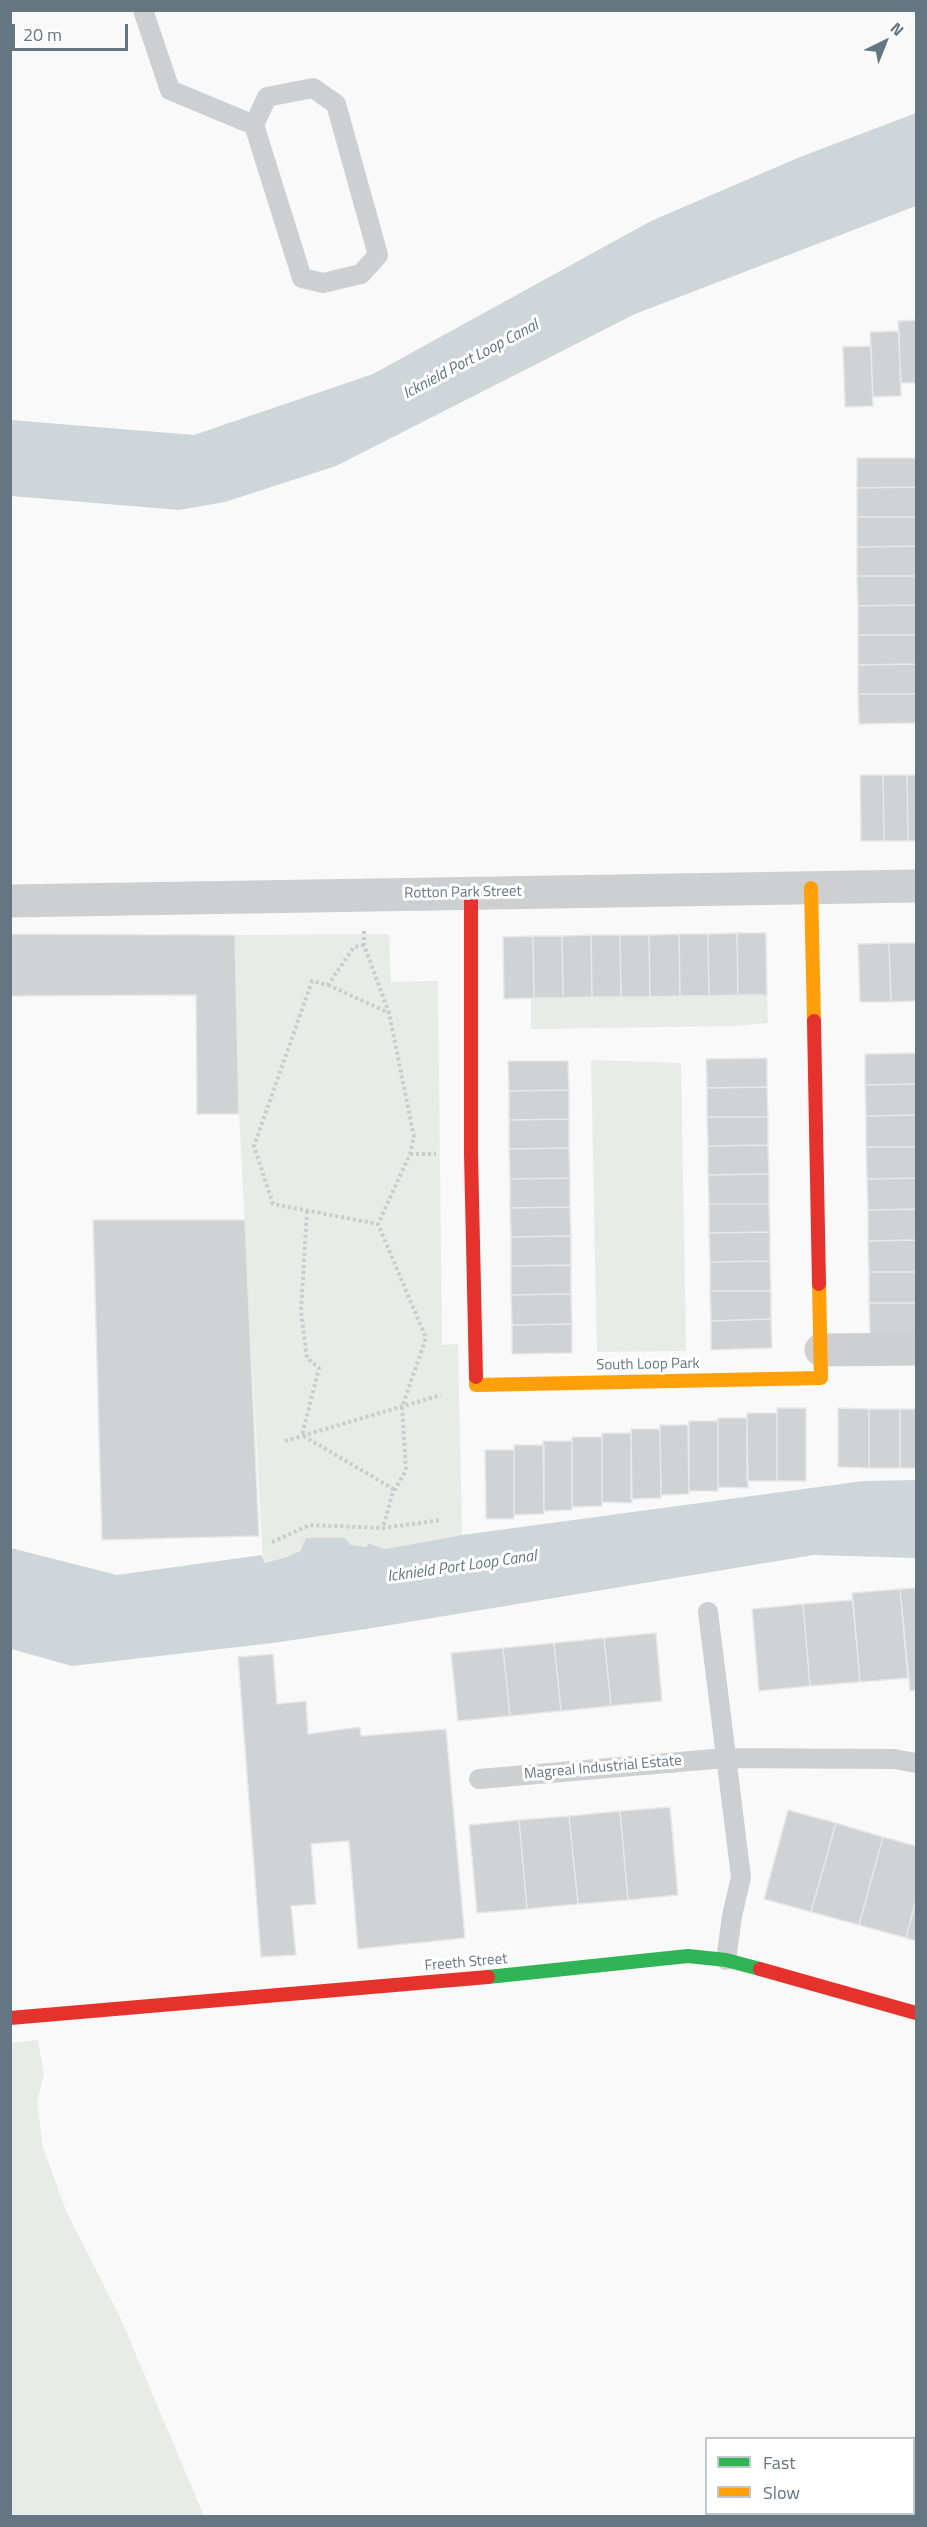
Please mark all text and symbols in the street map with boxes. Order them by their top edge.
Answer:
scale bar [15,12,130,50]
north arrow [855,12,915,72]
text: N [885,16,910,41]
text: 20 m [23,21,62,48]
water label: Icknield Port Loop Canal [400,316,542,404]
street label: Rotton Park Street [404,883,522,903]
street label: South Loop Park [596,1355,700,1375]
water label: Icknield Port Loop Canal [386,1547,538,1587]
street label: Magreal Industrial Estate [523,1752,683,1784]
street label: Freeth Street [424,1950,508,1976]
legend [705,2437,915,2515]
text: Fast [763,2449,796,2476]
text: Slow [763,2479,800,2506]

